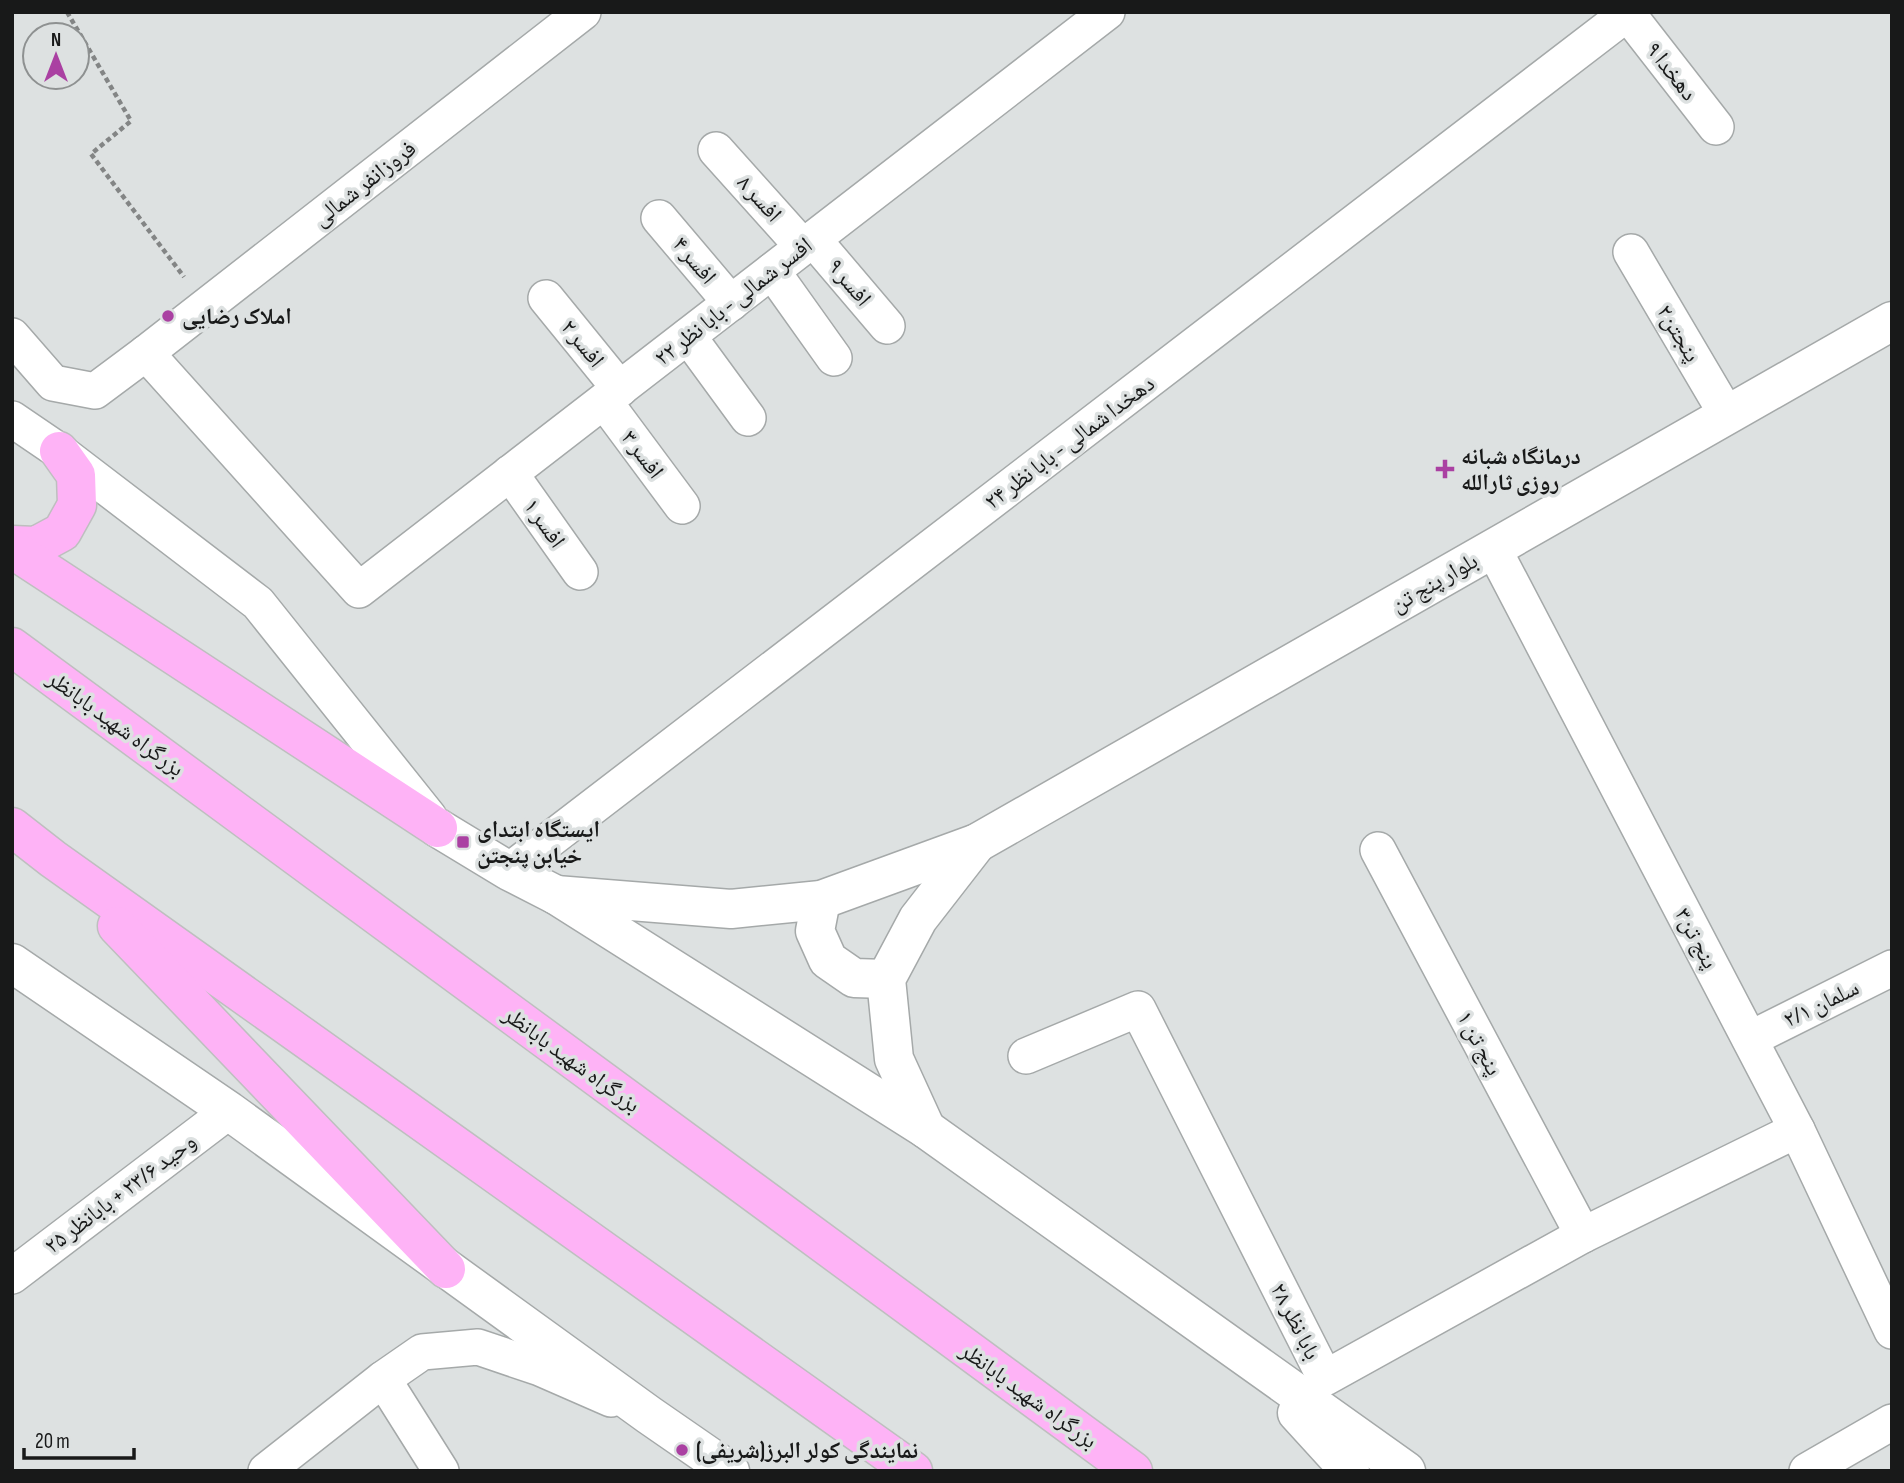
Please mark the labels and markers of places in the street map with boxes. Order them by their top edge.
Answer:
place label: املاک رضایی [182,303,292,331]
marker: املاک رضایی [160,308,176,324]
place label: درمانگاه شبانه روزی ثارالله [1461,443,1581,497]
marker: درمانگاه شبانه روزی ثارالله [1435,459,1455,479]
place label: ایستگاه ابتدای خیابن پنجتن [477,816,600,870]
marker: ایستگاه ابتدای خیابن پنجتن [455,834,471,850]
place label: نمایندگی کولر البرز(شریفی) [696,1437,918,1465]
marker: نمایندگی کولر البرز(شریفی) [674,1442,690,1458]

